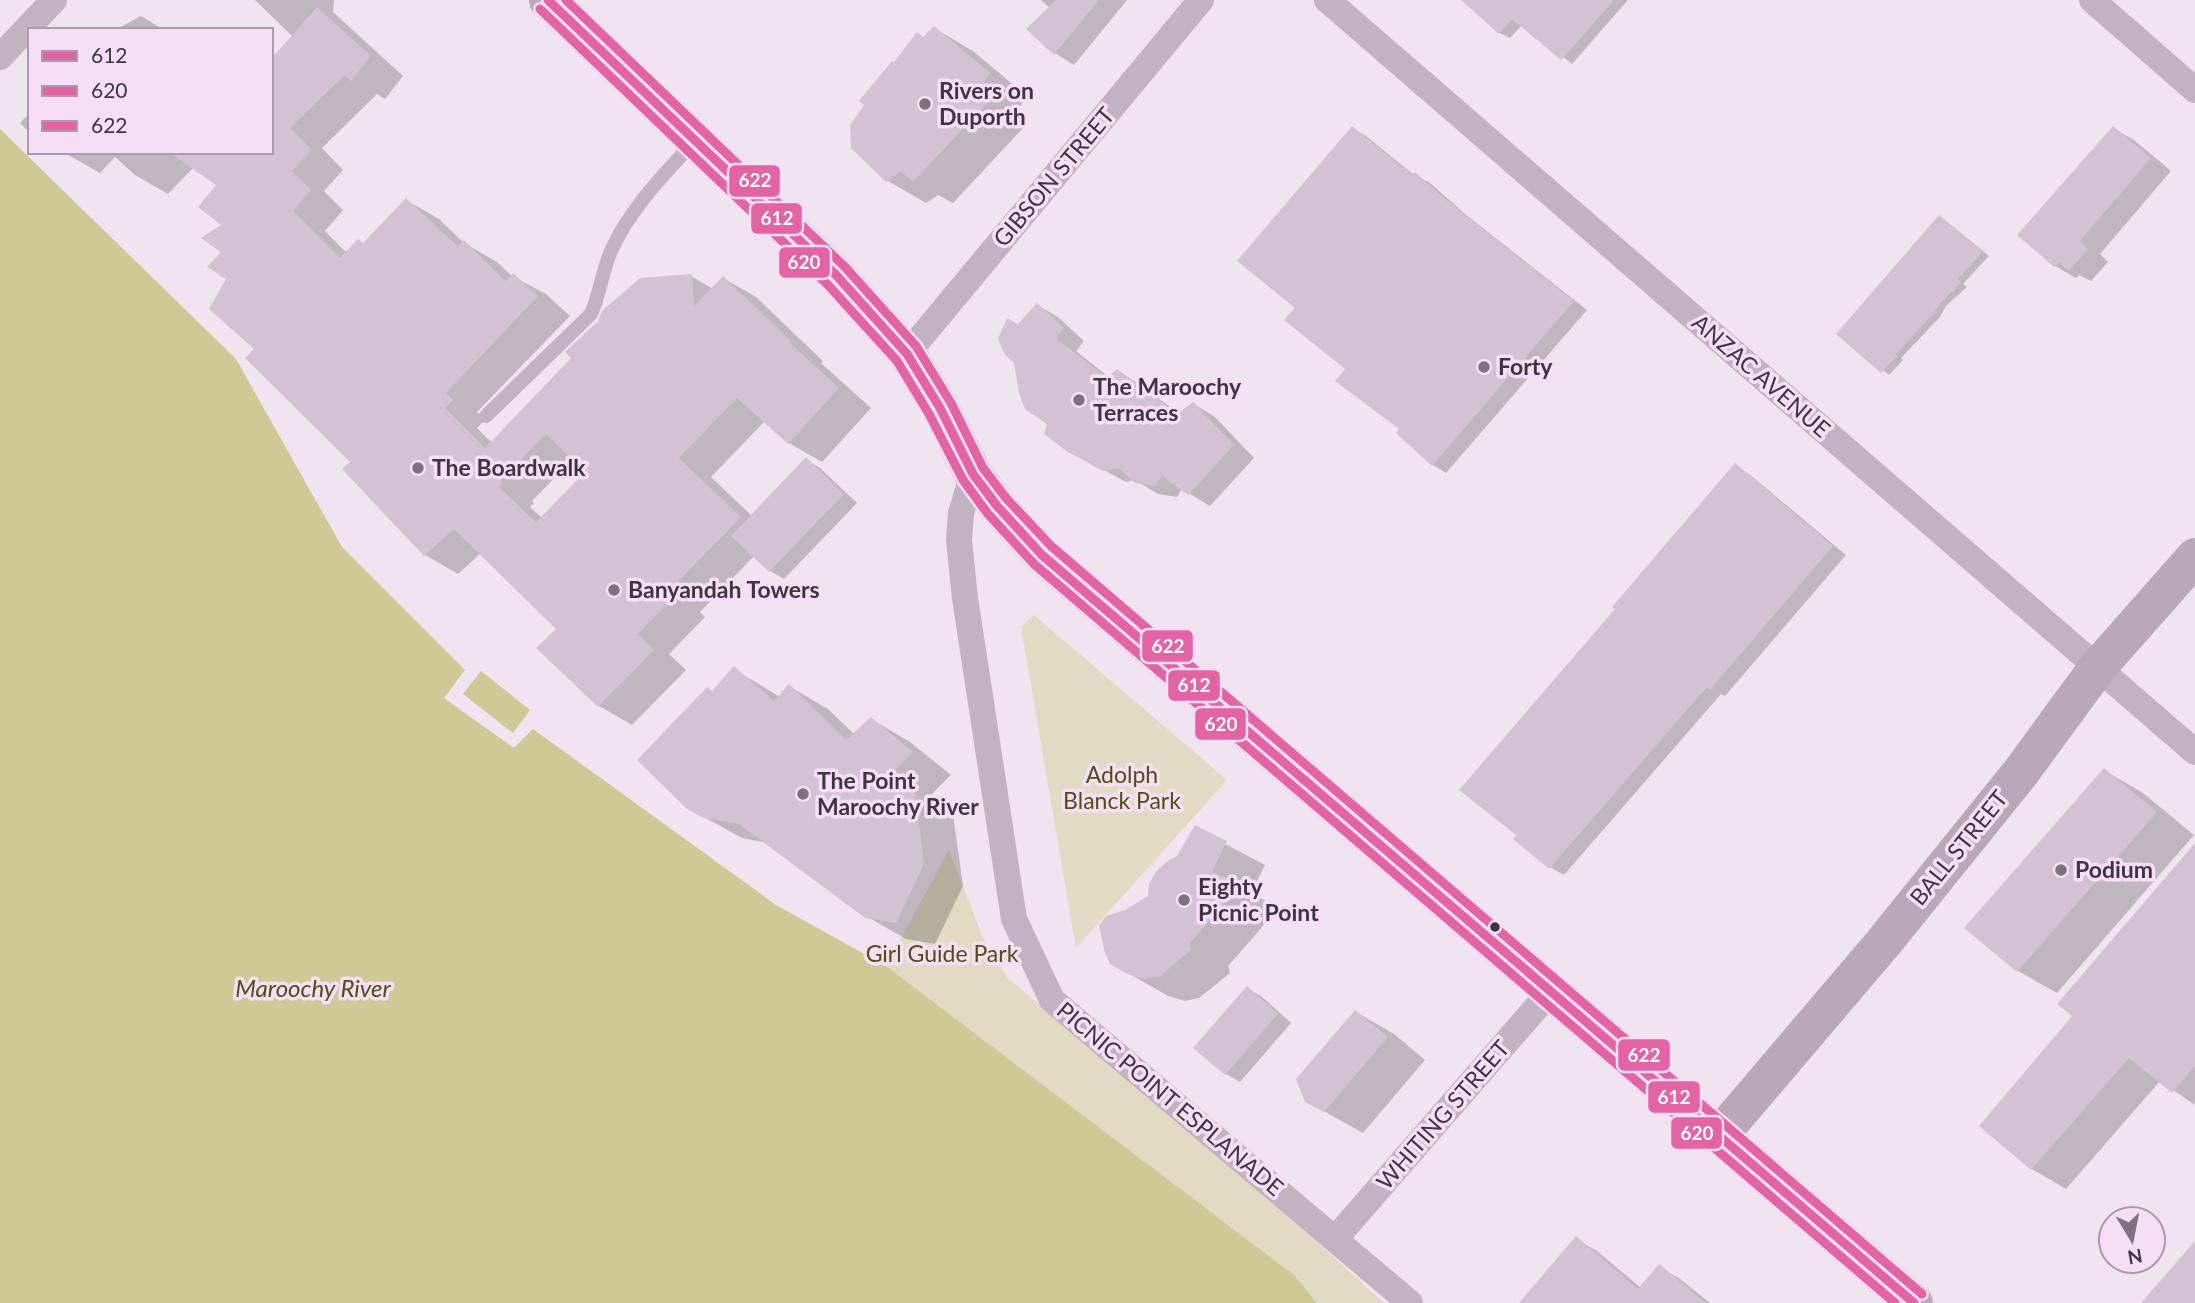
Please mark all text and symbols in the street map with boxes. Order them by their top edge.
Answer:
legend [28,28,273,154]
text: 612 [91,42,128,67]
place label: Rivers on Duporth [939,76,1034,130]
text: 620 [91,77,128,102]
marker: Rivers on Duporth [917,96,933,112]
street label: GIBSON STREET [987,101,1120,252]
text: 622 [91,112,128,137]
line badge: 622 [728,164,781,198]
text: 622 [738,168,772,191]
line badge: 612 [750,202,803,235]
text: 612 [760,206,794,229]
line badge: 620 [778,246,831,279]
text: 620 [787,250,821,273]
street label: ANZAC AVENUE [1687,308,1836,443]
place label: Forty [1498,352,1553,380]
marker: Forty [1476,359,1492,375]
place label: The Maroochy Terraces [1093,372,1242,426]
marker: The Maroochy Terraces [1071,392,1087,408]
place label: The Boardwalk [432,453,586,481]
marker: The Boardwalk [410,460,426,476]
place label: Banyandah Towers [628,575,820,603]
marker: Banyandah Towers [606,582,622,598]
line badge: 622 [1141,629,1194,663]
text: 622 [1151,634,1185,657]
line badge: 612 [1167,669,1221,702]
text: 612 [1177,673,1211,696]
line badge: 620 [1194,707,1247,741]
text: 620 [1204,712,1238,735]
park label: Adolph Blanck Park [1063,760,1181,814]
place label: The Point Maroochy River [817,766,979,820]
street label: BALL STREET [1903,784,2013,910]
marker: The Point Maroochy River [795,786,811,802]
place label: Podium [2075,855,2153,883]
marker: Podium [2053,862,2069,878]
place label: Eighty Picnic Point [1198,872,1319,926]
marker: Eighty Picnic Point [1176,892,1192,908]
unlabelled marker [1488,920,1502,934]
park label: Girl Guide Park [866,939,1019,967]
water label: Maroochy River [235,973,391,1002]
street label: PICNIC POINT ESPLANADE [1052,995,1289,1201]
street label: WHITING STREET [1370,1034,1515,1195]
line badge: 622 [1617,1038,1671,1072]
text: 622 [1627,1043,1661,1066]
line badge: 612 [1647,1080,1701,1114]
text: 612 [1657,1085,1691,1108]
line badge: 620 [1670,1116,1723,1150]
text: 620 [1680,1121,1714,1144]
north arrow [2097,1205,2167,1275]
text: N [2126,1245,2144,1270]

